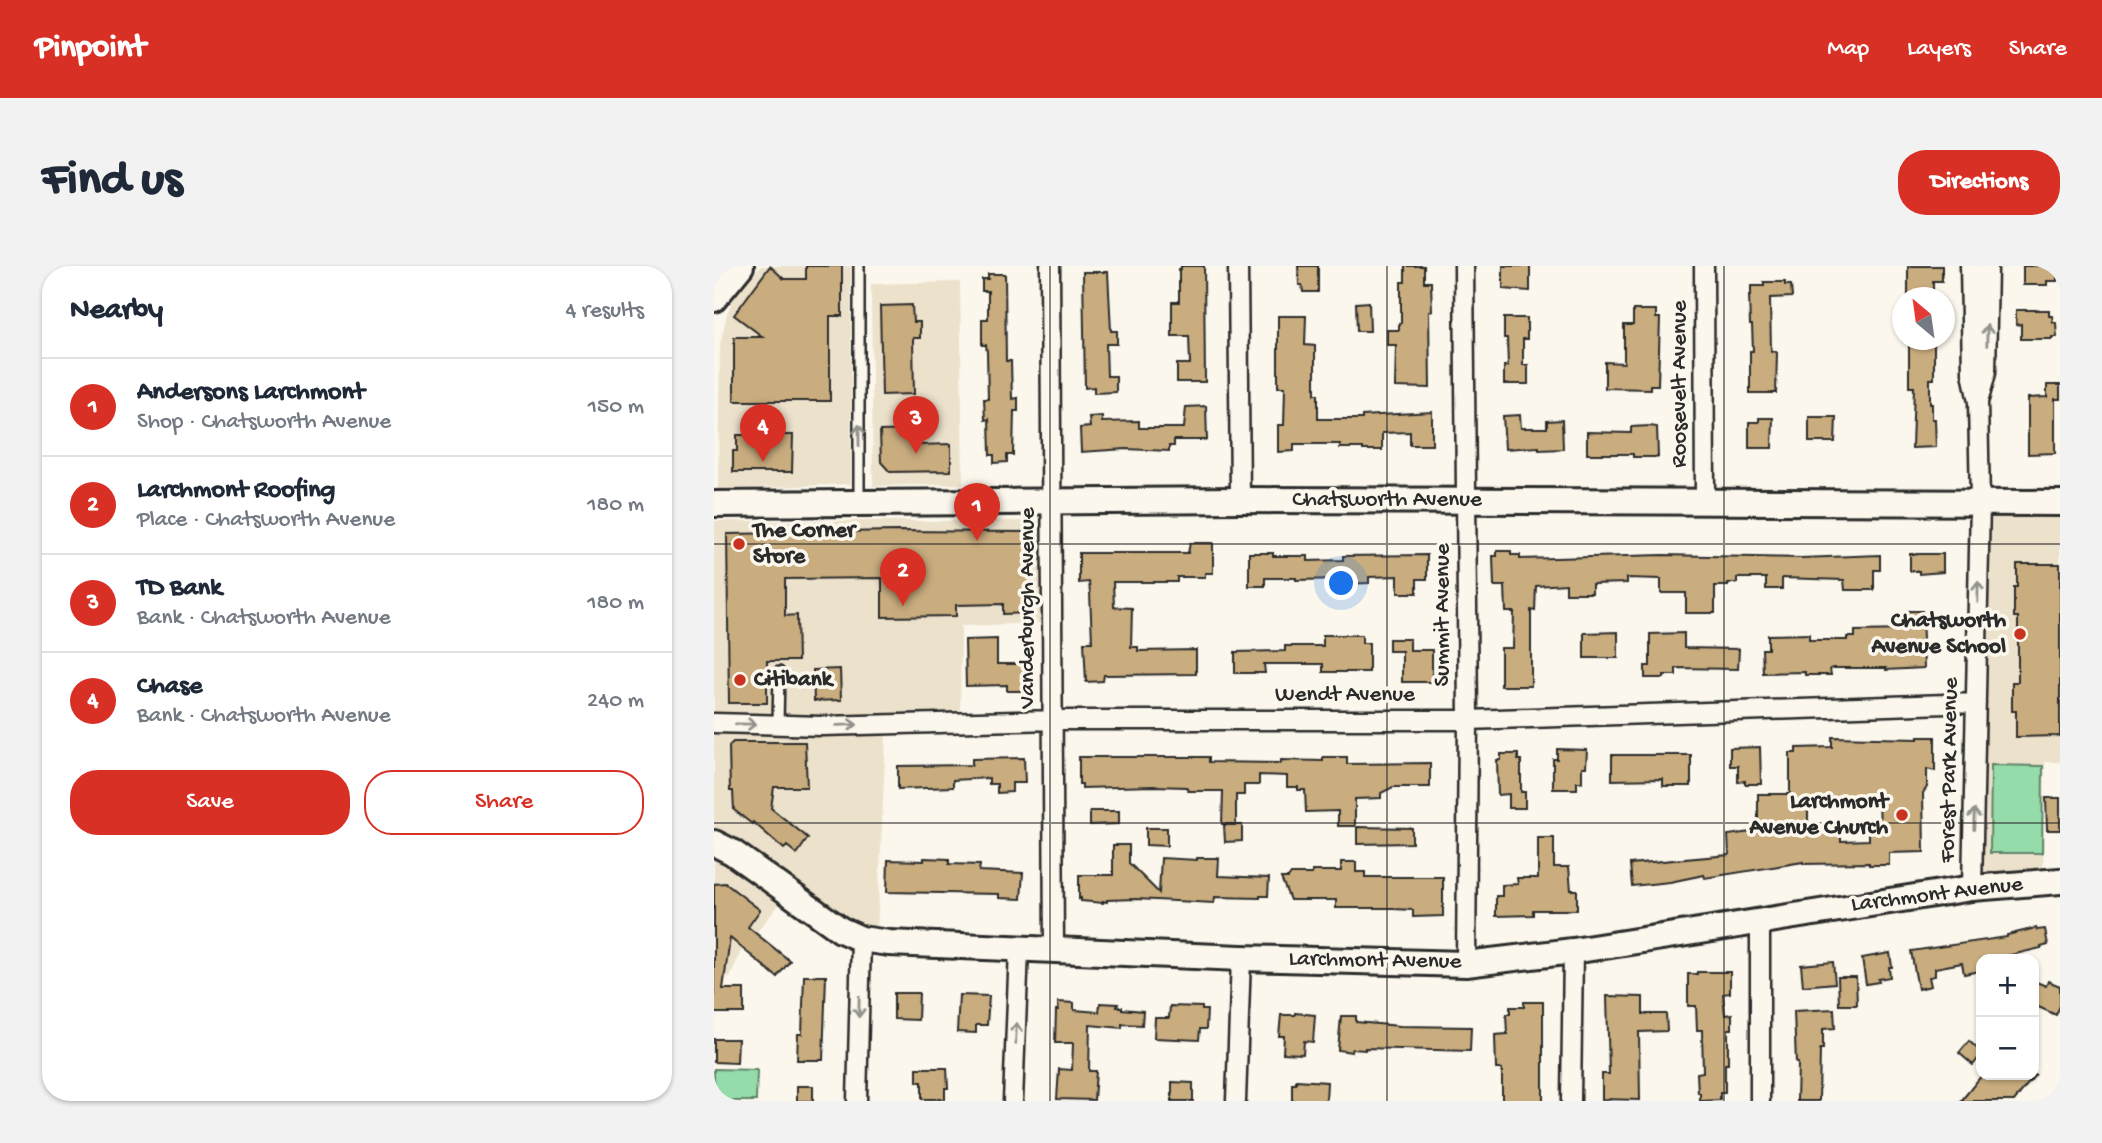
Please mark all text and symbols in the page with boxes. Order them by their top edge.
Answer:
text: Pinpoint [35,30,146,68]
text: Map [1827,35,1869,64]
text: Layers [1907,35,1971,64]
text: Share [2009,35,2067,64]
button: Directions [1898,150,2060,215]
text: Find us [42,153,182,211]
north arrow [1892,287,1955,350]
text: Nearby [70,294,163,329]
text: 4 results [565,298,644,325]
street label: Roosevelt Avenue [1667,299,1694,468]
one-way arrow [1980,324,1993,347]
text: Andersons Larchmont [137,378,365,409]
text: 1 [88,394,98,421]
text: 150 m [588,394,644,421]
pin: 3 [893,396,939,454]
pin: 4 [740,404,786,462]
text: Shop · Chatsworth Avenue [137,409,391,436]
one-way arrow [852,424,866,447]
text: Larchmont Roofing [137,476,335,507]
pin: 1 [954,483,1000,541]
street label: Chatsworth Avenue [1292,487,1483,514]
text: 2 [87,492,99,519]
text: 180 m [587,492,644,519]
street label: Vanderburgh Avenue [1015,506,1042,710]
text: Place · Chatsworth Avenue [137,507,395,534]
place label: The Corner Store [751,518,858,571]
marker: The Corner Store [731,536,747,552]
street label: Summit Avenue [1430,542,1457,687]
pin: 2 [880,548,926,606]
your location [1324,566,1358,600]
text: TD Bank [137,574,222,605]
one-way arrow [1972,581,1985,604]
text: 3 [87,590,99,617]
text: 180 m [587,590,644,617]
text: Bank · Chatsworth Avenue [137,605,391,632]
place label: Chatsworth Avenue School [1871,608,2007,661]
marker: Chatsworth Avenue School [2012,626,2028,642]
place label: Citibank [754,667,835,694]
text: Chase [137,672,202,703]
marker: Citibank [732,672,748,688]
street label: Forest Park Avenue [1935,676,1965,864]
street label: Wendt Avenue [1275,682,1416,709]
text: 4 [88,688,98,715]
text: 240 m [587,688,644,715]
text: Bank · Chatsworth Avenue [137,703,391,730]
one-way arrow [734,717,757,731]
one-way arrow [835,718,858,732]
button: Save [70,770,350,835]
button: Share [364,770,644,835]
place label: Larchmont Avenue Church [1748,789,1891,842]
marker: Larchmont Avenue Church [1894,807,1910,823]
one-way arrow [1967,808,1980,831]
street label: Larchmont Avenue [1850,871,2025,919]
street label: Larchmont Avenue [1288,946,1463,976]
map controls [1976,954,2039,1080]
button: + [1976,954,2039,1017]
one-way arrow [852,995,866,1018]
button: − [1976,1017,2039,1080]
one-way arrow [1009,1022,1023,1045]

